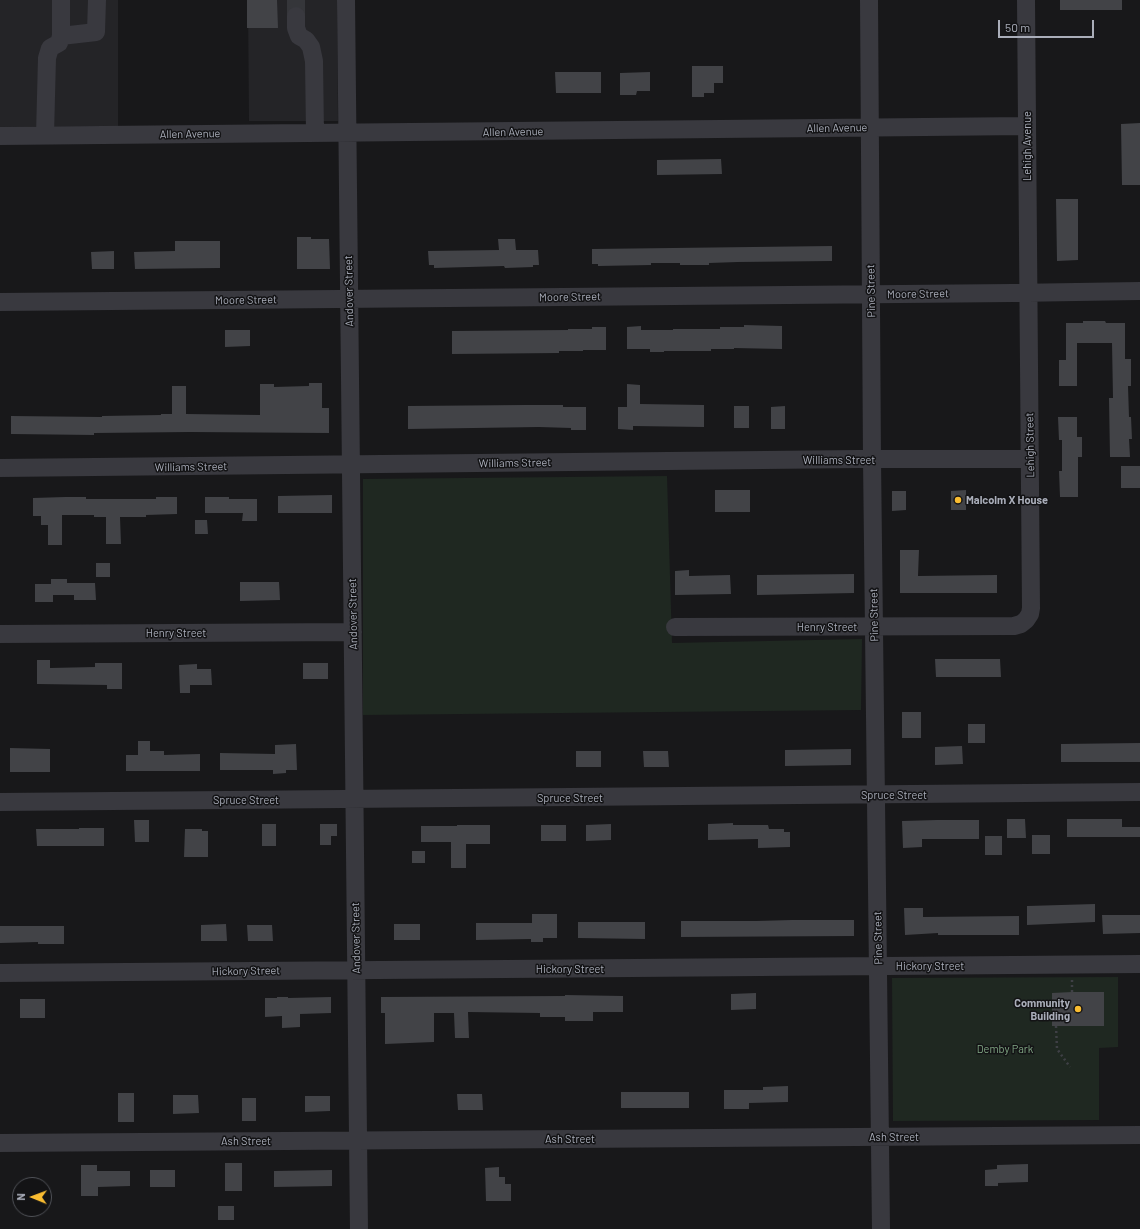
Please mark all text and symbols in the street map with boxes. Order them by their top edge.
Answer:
scale bar [1000,12,1096,38]
text: 50 m [1005,20,1030,34]
street label: Lehigh Avenue [1020,111,1034,181]
street label: Allen Avenue [807,121,867,135]
street label: Allen Avenue [483,125,543,139]
street label: Allen Avenue [160,127,220,141]
street label: Andover Street [342,255,356,327]
street label: Pine Street [864,264,878,318]
street label: Moore Street [887,287,949,301]
street label: Moore Street [539,290,601,304]
street label: Moore Street [215,293,277,307]
street label: Lehigh Street [1023,412,1037,478]
street label: Williams Street [803,453,875,467]
street label: Williams Street [479,456,551,470]
street label: Williams Street [155,460,227,474]
place label: Malcolm X House [966,493,1048,507]
marker: Malcolm X House [953,495,963,505]
street label: Andover Street [346,578,360,650]
street label: Pine Street [867,588,881,642]
street label: Henry Street [797,620,857,634]
street label: Henry Street [146,626,206,640]
street label: Spruce Street [861,788,927,802]
street label: Spruce Street [537,791,603,805]
street label: Spruce Street [213,793,279,807]
street label: Andover Street [349,902,363,974]
street label: Pine Street [871,911,885,965]
street label: Hickory Street [896,959,964,973]
street label: Hickory Street [536,962,604,976]
street label: Hickory Street [212,964,280,978]
place label: Community Building [1014,996,1070,1022]
marker: Community Building [1073,1004,1083,1014]
park label: Demby Park [977,1042,1033,1056]
street label: Ash Street [869,1130,919,1144]
street label: Ash Street [545,1132,595,1146]
street label: Ash Street [221,1134,271,1148]
north arrow [12,1177,52,1217]
text: N [14,1193,27,1201]

